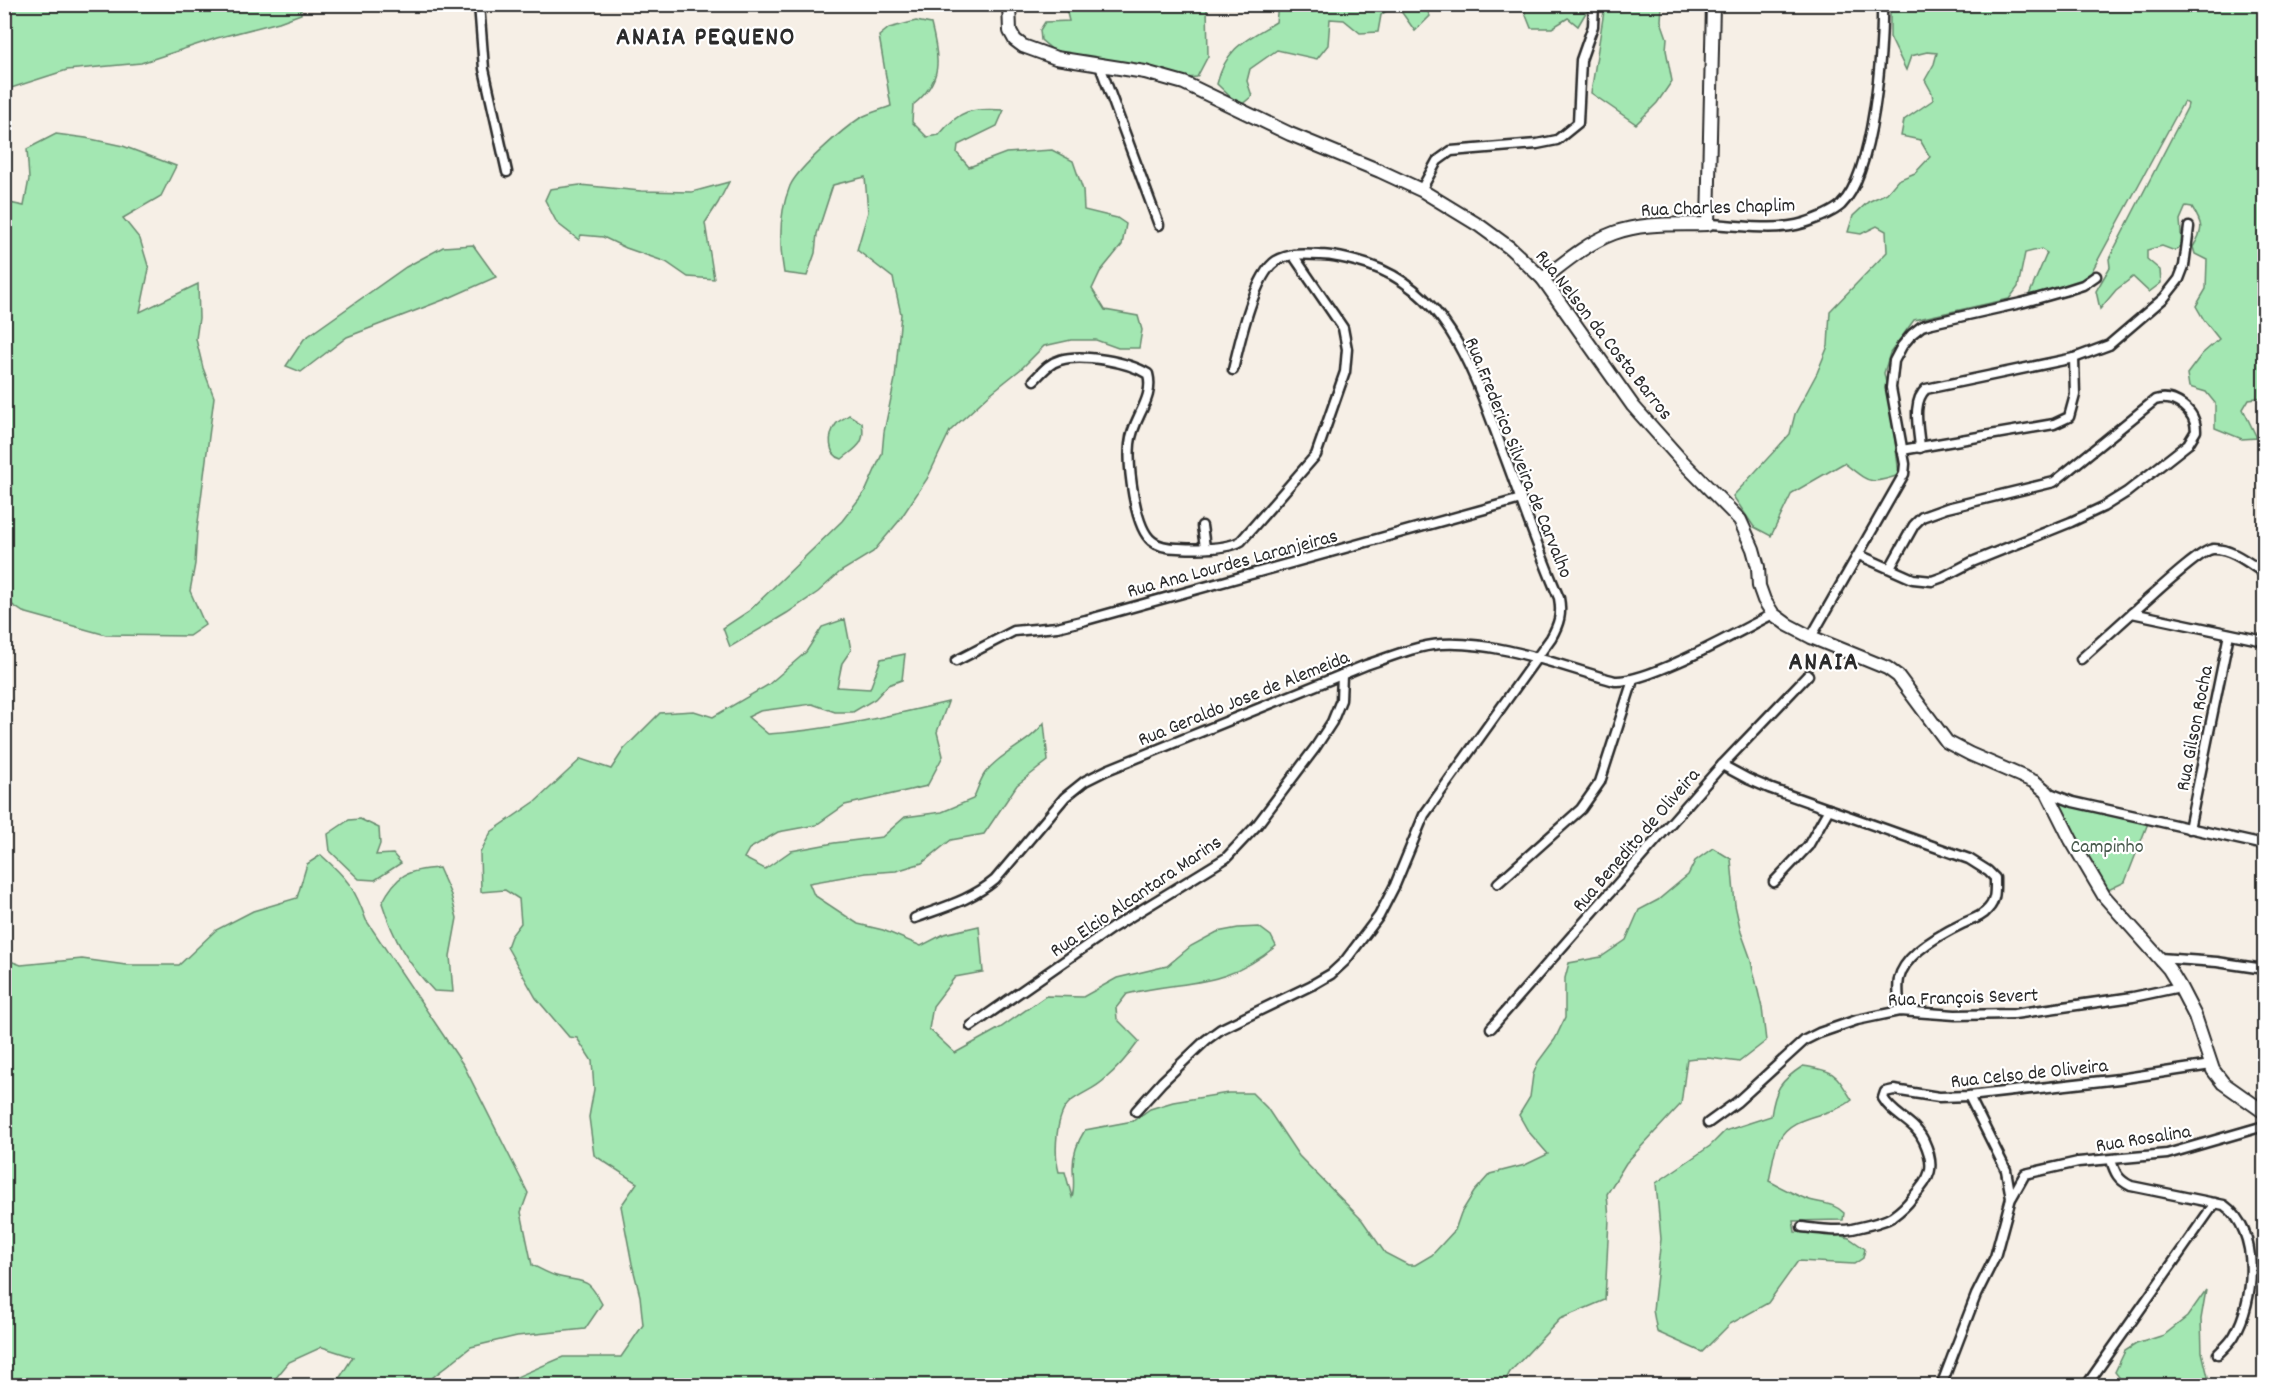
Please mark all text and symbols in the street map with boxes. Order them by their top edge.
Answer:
district label: ANAIA PEQUENO [616,20,796,57]
street label: Rua Charles Chaplim [1640,192,1796,226]
street label: Rua Nelson da Costa Barros [1527,245,1678,427]
street label: Rua Frederico Silveira de Carvalho [1456,333,1578,583]
street label: Rua Ana Lourdes Laranjeiras [1124,523,1341,607]
street label: Rua Geraldo Jose de Alemeida [1134,644,1355,755]
district label: ANAIA [1789,645,1860,682]
street label: Rua Gilson Rocha [2170,663,2222,794]
street label: Rua Benedito de Oliveira [1567,762,1708,919]
street label: Rua Elcio Alcantara Marins [1045,829,1228,965]
park label: Campinho [2070,834,2144,862]
street label: Rua François Severt [1887,982,2039,1016]
street label: Rua Celso de Oliveira [1949,1053,2110,1097]
street label: Rua Rosalina [2094,1119,2194,1161]

